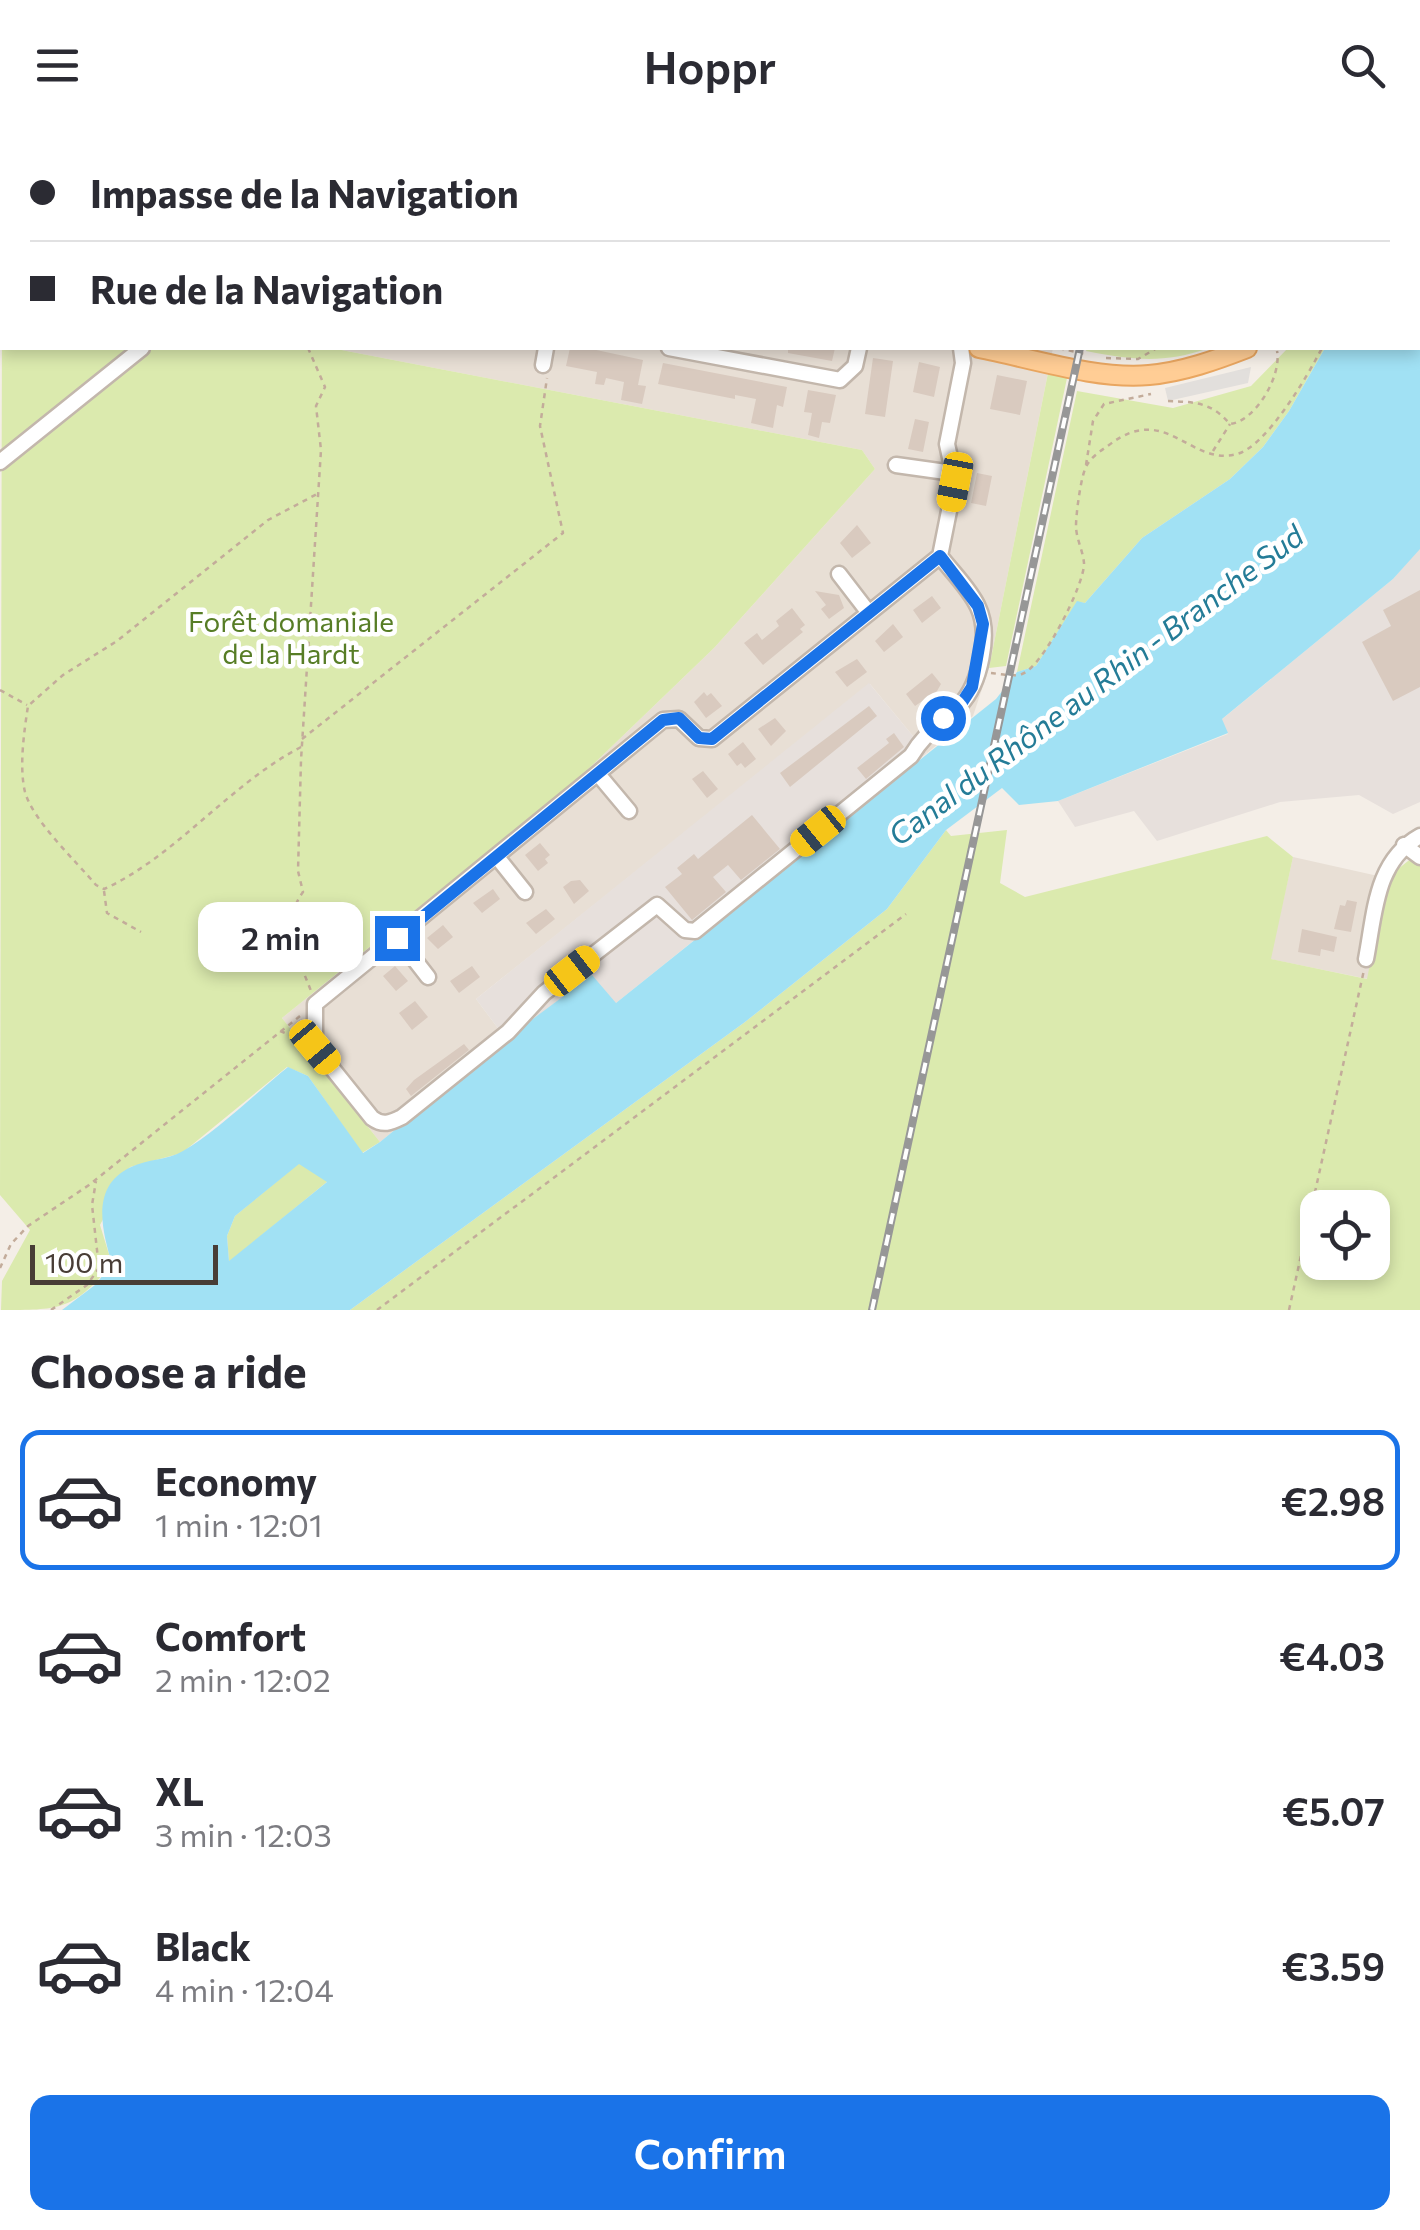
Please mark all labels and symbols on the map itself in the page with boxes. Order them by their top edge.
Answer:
car [935,450,975,514]
water label: Canal du Rhône au Rhin - Branche Sud [880,515,1311,852]
park label: Forêt domaniale de la Hardt [188,604,394,670]
route start [921,696,966,741]
car [785,800,851,862]
callout: 2 min [197,903,362,973]
route end [375,916,420,961]
car [539,941,605,1001]
car [284,1014,346,1080]
scale bar [30,1240,218,1284]

